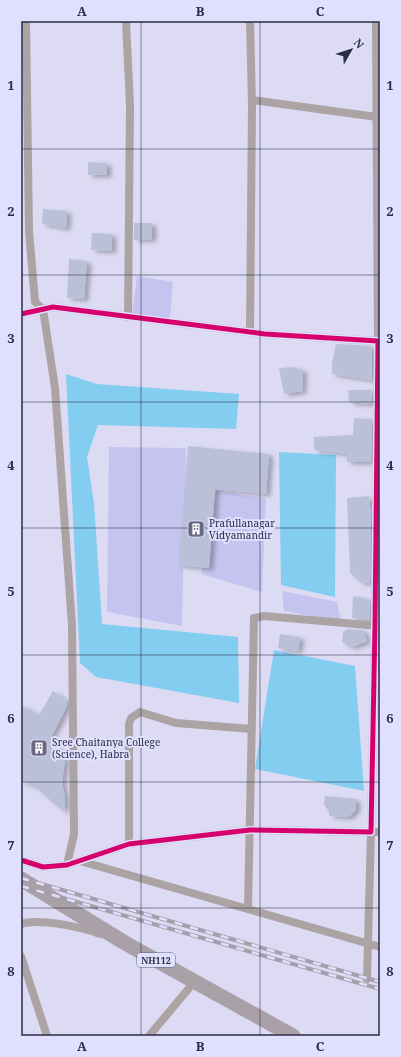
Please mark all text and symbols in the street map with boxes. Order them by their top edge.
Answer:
text: A [77,2,87,20]
text: B [196,2,205,20]
text: C [316,2,325,20]
north arrow [331,30,371,70]
text: N [351,35,368,52]
text: 1 [7,76,15,94]
text: 1 [386,76,394,94]
text: 2 [7,202,15,220]
text: 2 [386,202,394,220]
text: 3 [7,329,15,347]
text: 3 [386,329,394,347]
text: 4 [7,456,15,474]
text: 4 [386,456,394,474]
place label: Prafullanagar Vidyamandir [209,516,275,542]
building icon: Prafullanagar Vidyamandir [186,519,206,539]
text: 5 [7,582,15,600]
text: 5 [386,582,394,600]
text: 6 [7,709,15,727]
text: 6 [386,709,394,727]
place label: Sree Chaitanya College (Science), Habra [52,735,160,761]
building icon: Sree Chaitanya College (Science), Habra [29,738,49,758]
text: 7 [7,836,15,854]
text: 7 [386,836,394,854]
road number: NH112 [137,953,175,967]
text: 8 [7,962,15,980]
text: 8 [386,962,394,980]
text: A [77,1037,87,1055]
text: B [196,1037,205,1055]
text: C [316,1037,325,1055]

